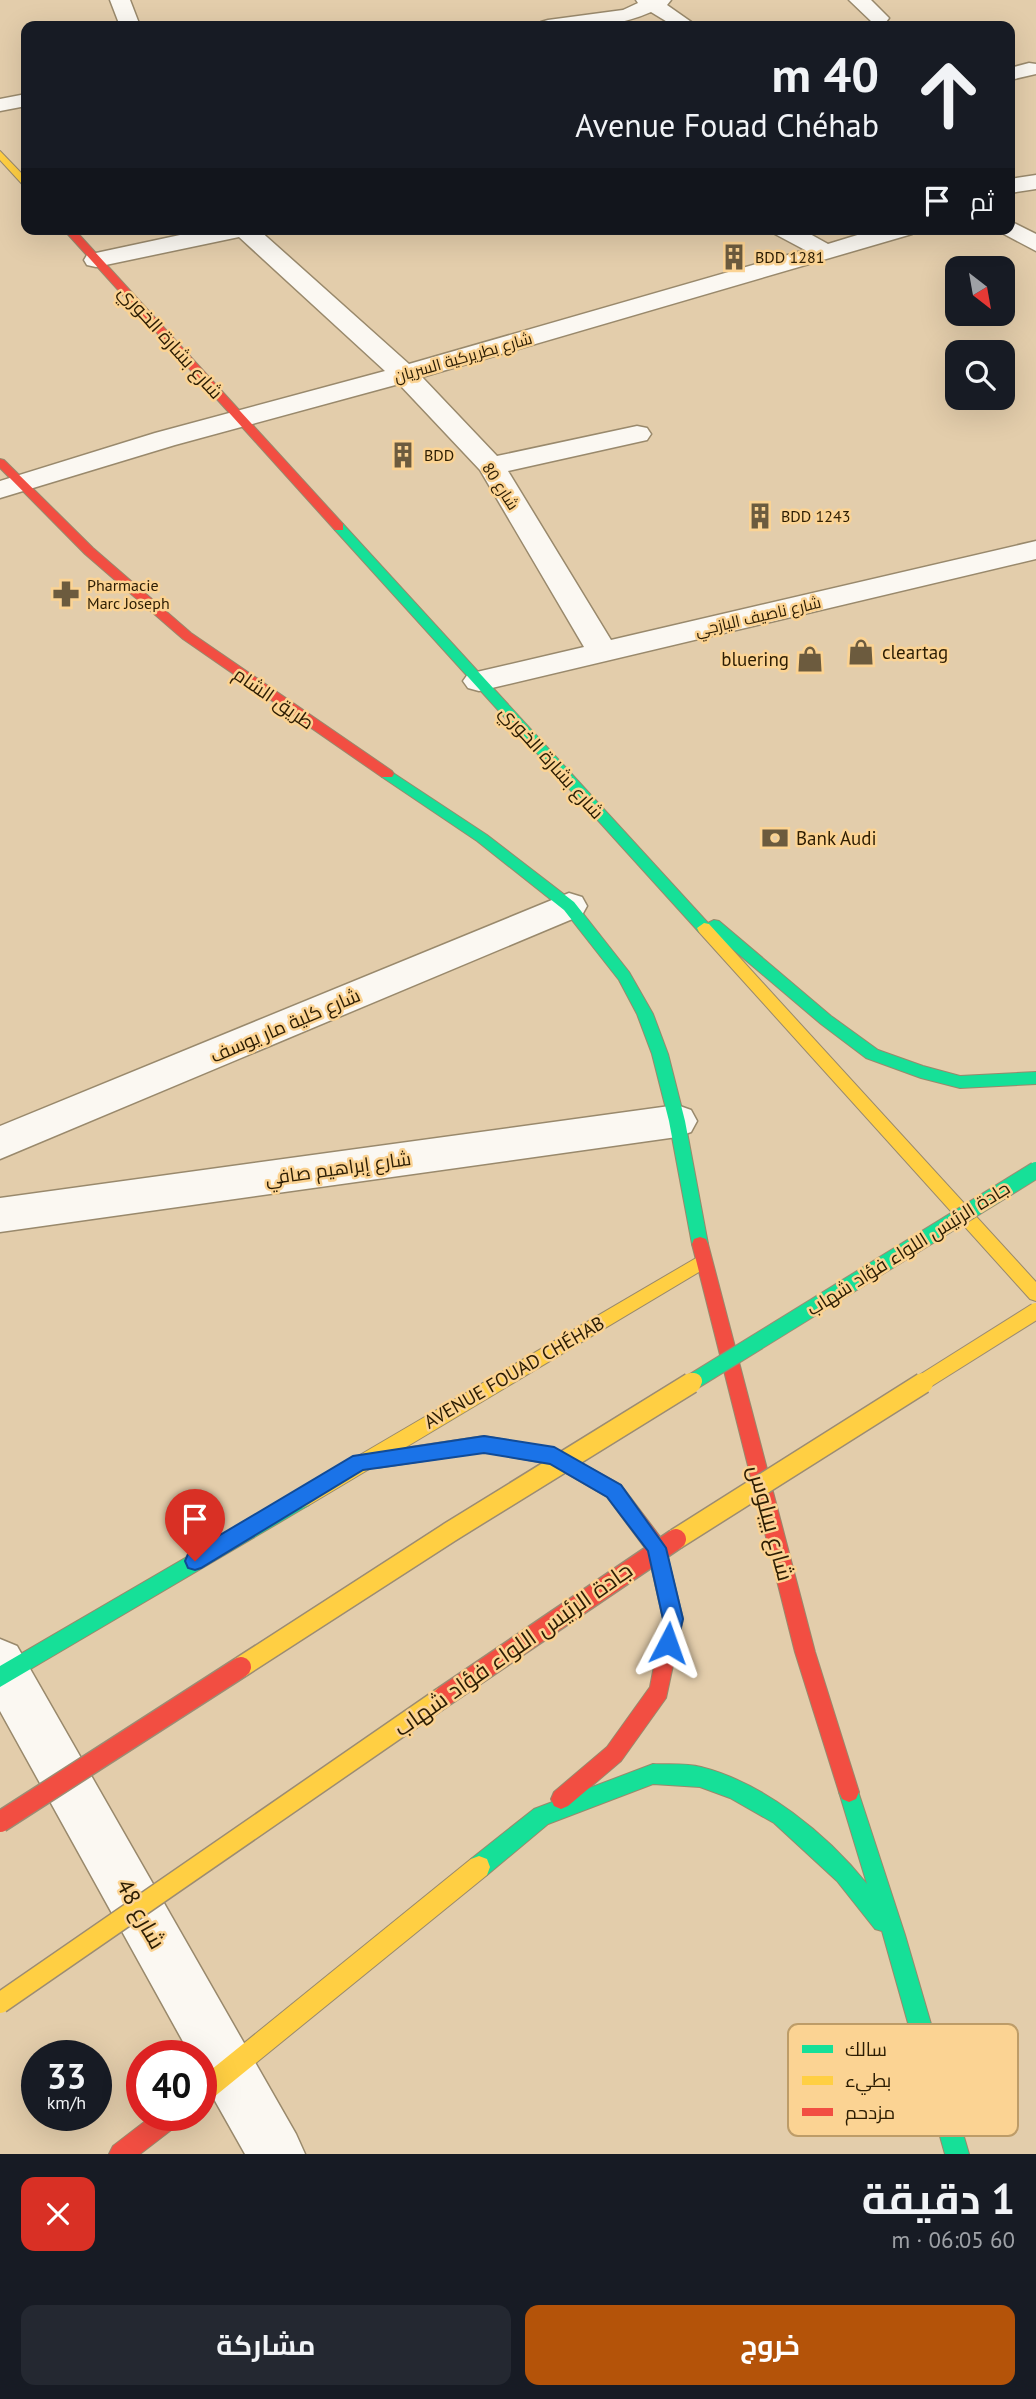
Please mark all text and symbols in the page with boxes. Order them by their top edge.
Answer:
text: 40 m [772,42,879,106]
icon: ahead [903,49,994,140]
text: Avenue Fouad Chéhab [575,104,879,146]
icon: arrive [918,182,956,220]
text: ثم [970,185,994,218]
building icon: BDD 1281 [719,242,749,272]
place label: BDD 1281 [755,247,824,267]
north arrow [945,256,1015,326]
map controls [945,256,1015,410]
street label: شارع بشارة الخوري [111,280,228,406]
street label: شارع بطريركية السريان [392,328,535,388]
button: search [945,340,1015,410]
building icon: BDD [388,440,418,470]
place label: BDD [424,445,454,465]
street label: شارع 80 [477,458,524,515]
building icon: BDD 1243 [745,501,775,531]
place label: BDD 1243 [781,506,850,526]
place label: Pharmacie Marc Joseph [87,575,170,613]
pharmacy icon: Pharmacie Marc Joseph [51,579,81,609]
street label: شارع ناصيف اليازجي [693,592,824,644]
shop icon: cleartag [846,637,876,667]
place label: cleartag [882,640,948,664]
shop icon: bluering [795,644,825,674]
place label: bluering [721,647,789,671]
street label: طريق الشام [228,662,319,736]
street label: شارع بشارة الخوري [492,700,609,826]
bank icon: Bank Audi [760,823,790,853]
place label: Bank Audi [796,826,877,850]
street label: شارع كلية مار يوسف [206,983,365,1069]
street label: شارع إبراهيم صافي [264,1146,413,1193]
street label: جادة الرئيس اللواء فؤاد شهاب [802,1175,1014,1321]
street label: AVENUE FOUAD CHÉHAB [420,1311,608,1433]
street label: شارع بيبلوس [740,1462,801,1584]
pin [165,1489,225,1561]
icon: arrive [176,1500,214,1538]
street label: جادة الرئيس اللواء فؤاد شهاب [388,1555,638,1742]
position arrow [631,1606,705,1680]
street label: شارع 48 [109,1874,172,1955]
legend [788,2024,1018,2136]
text: سالك [845,2037,887,2061]
speed limit sign: 40 [126,2040,217,2131]
text: 33 [47,2053,86,2099]
text: بطيء [845,2068,891,2095]
text: km/h [47,2091,86,2114]
text: مزدحم [845,2100,895,2126]
text: 1 دقيقة [862,2171,1015,2226]
button: close [21,2177,95,2251]
text: 60 m · 06:05 [891,2225,1015,2254]
button: مشاركة [21,2305,511,2385]
button: خروج [525,2305,1015,2385]

